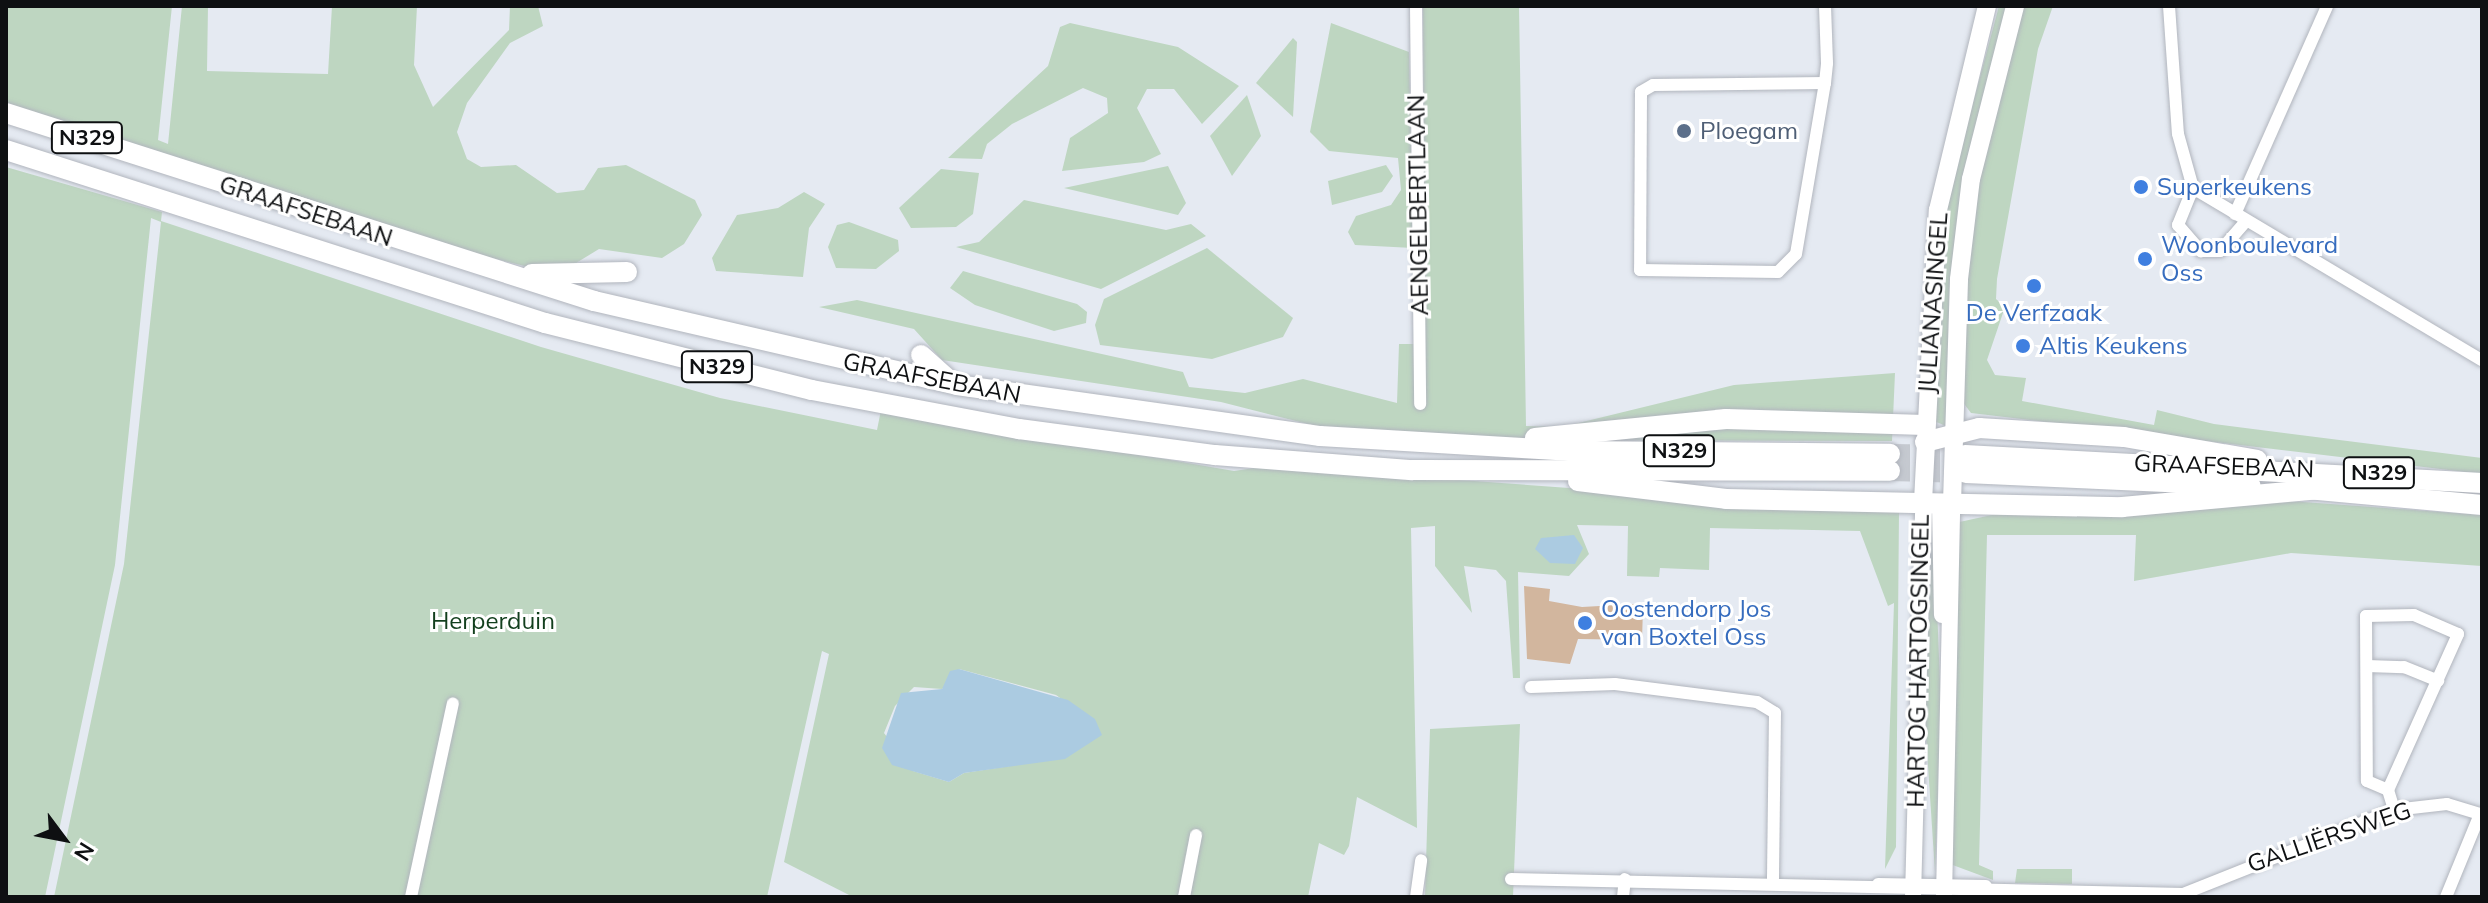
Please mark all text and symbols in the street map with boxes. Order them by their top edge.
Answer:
street label: AENGELBERTLAAN [1402,94,1434,316]
place label: Ploegam [1700,117,1798,145]
road number: N329 [49,120,125,156]
marker: Ploegam [1675,122,1693,140]
street label: GRAAFSEBAAN [216,169,396,253]
place label: Superkeukens [2157,173,2312,201]
marker: Superkeukens [2132,178,2150,196]
street label: JULIANASINGEL [1912,211,1954,395]
place label: Woonboulevard Oss [2161,231,2338,287]
marker: Woonboulevard Oss [2136,250,2154,268]
marker: De Verfzaak [2025,277,2043,295]
place label: De Verfzaak [1966,299,2102,327]
place label: Altis Keukens [2039,332,2188,360]
marker: Altis Keukens [2014,337,2032,355]
street label: GRAAFSEBAAN [841,347,1023,409]
road number: N329 [679,349,755,385]
road number: N329 [1641,433,1717,469]
street label: GRAAFSEBAAN [2133,448,2315,484]
road number: N329 [2341,455,2417,491]
street label: HARTOG HARTOGSINGEL [1901,514,1935,808]
place label: Oostendorp Jos van Boxtel Oss [1601,595,1771,651]
park label: Herperduin [431,607,555,635]
marker: Oostendorp Jos van Boxtel Oss [1576,614,1594,632]
street label: GALLIËRSWEG [2243,796,2415,878]
north arrow [24,799,104,879]
text: N [68,837,101,866]

